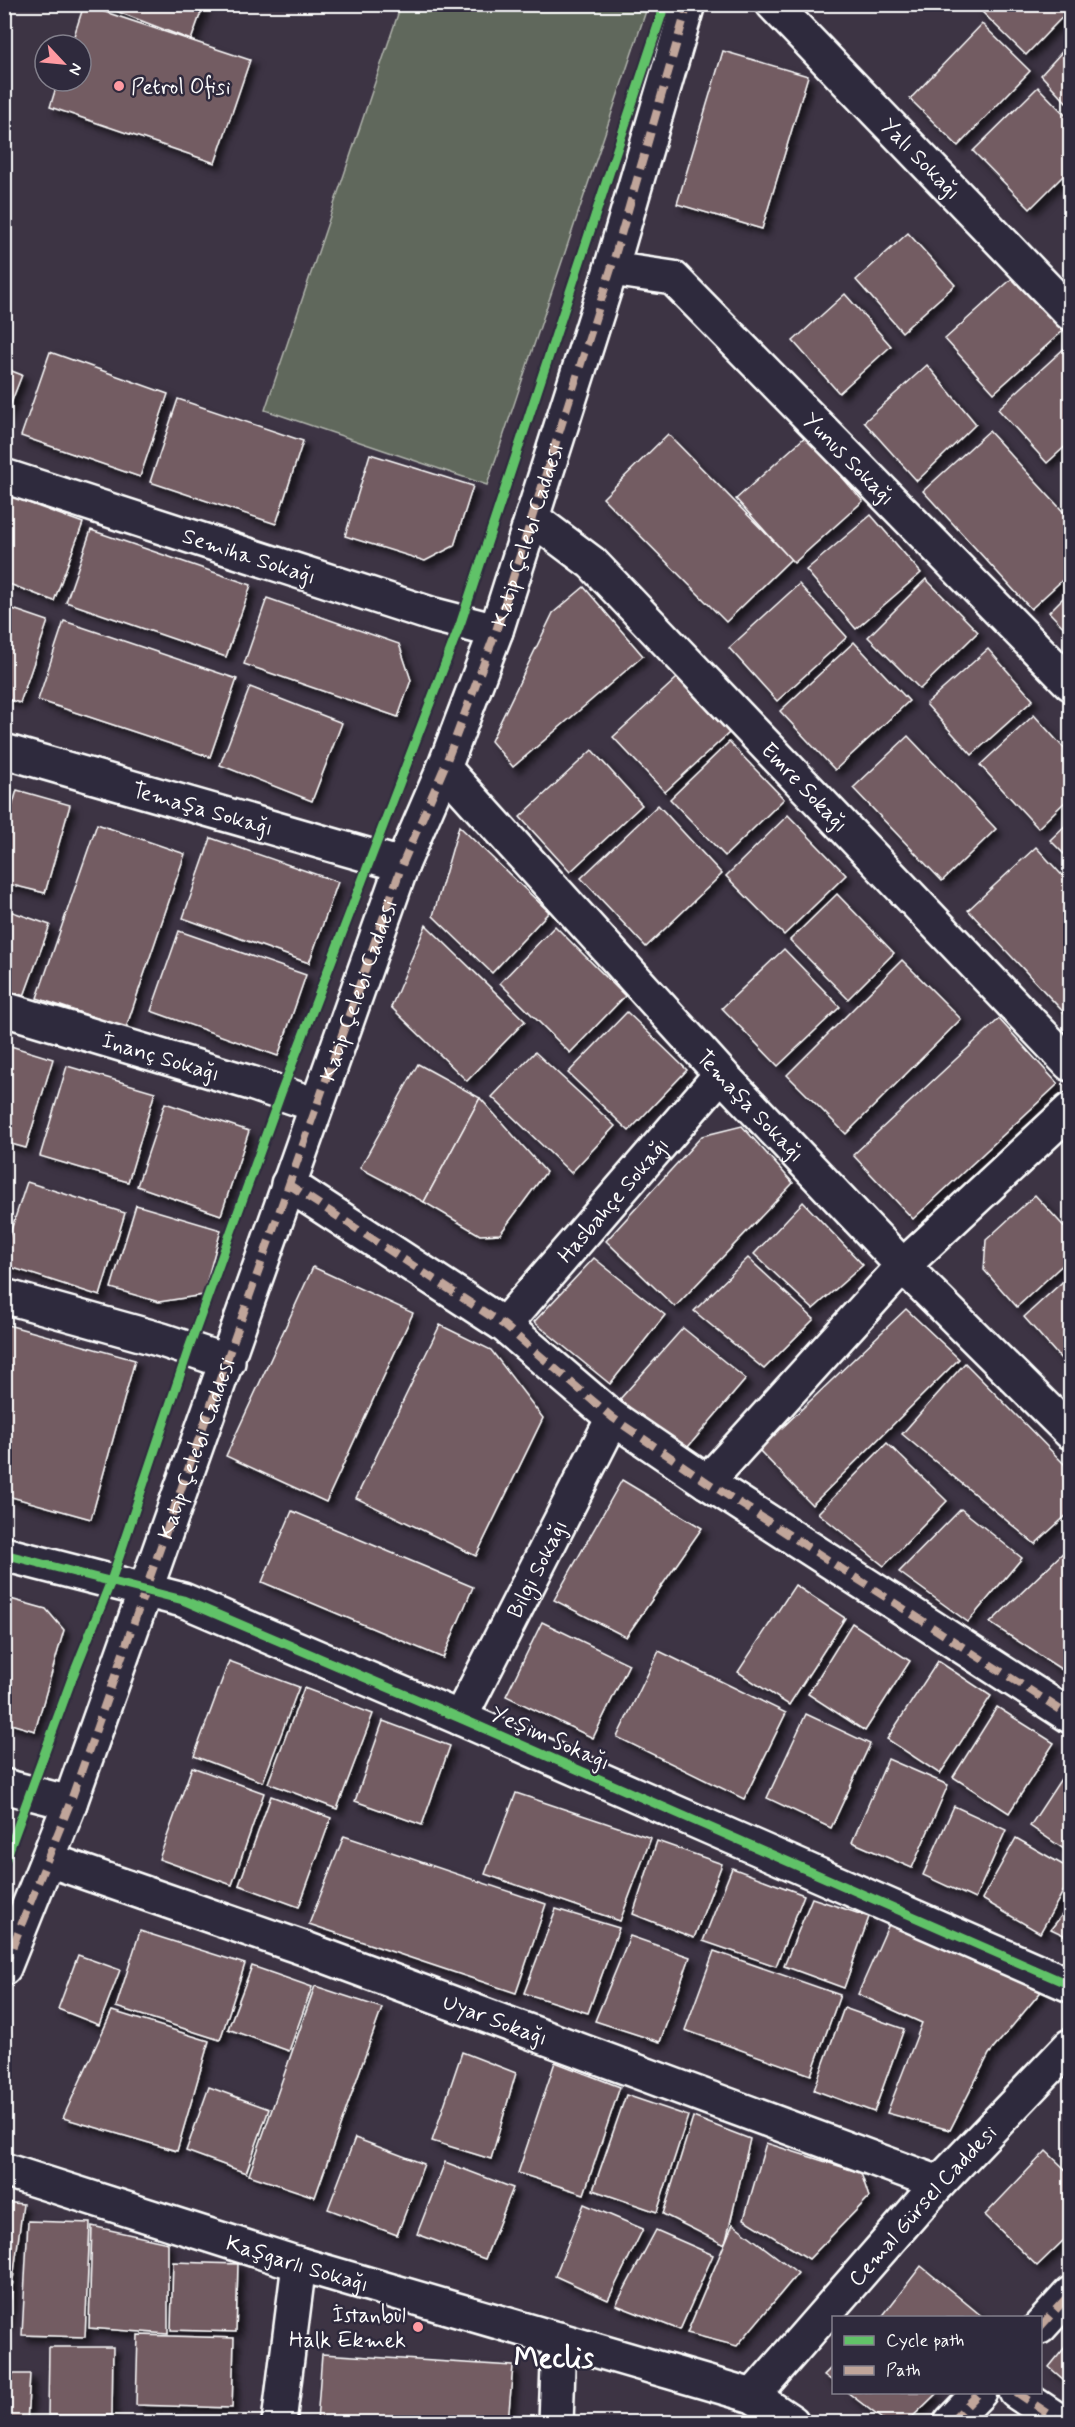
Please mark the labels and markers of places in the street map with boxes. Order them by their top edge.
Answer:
place label: Petrol Ofisi [131,74,231,102]
marker: Petrol Ofisi [112,79,126,93]
place label: İstanbul Halk Ekmek [289,2302,406,2355]
marker: İstanbul Halk Ekmek [411,2320,425,2334]

